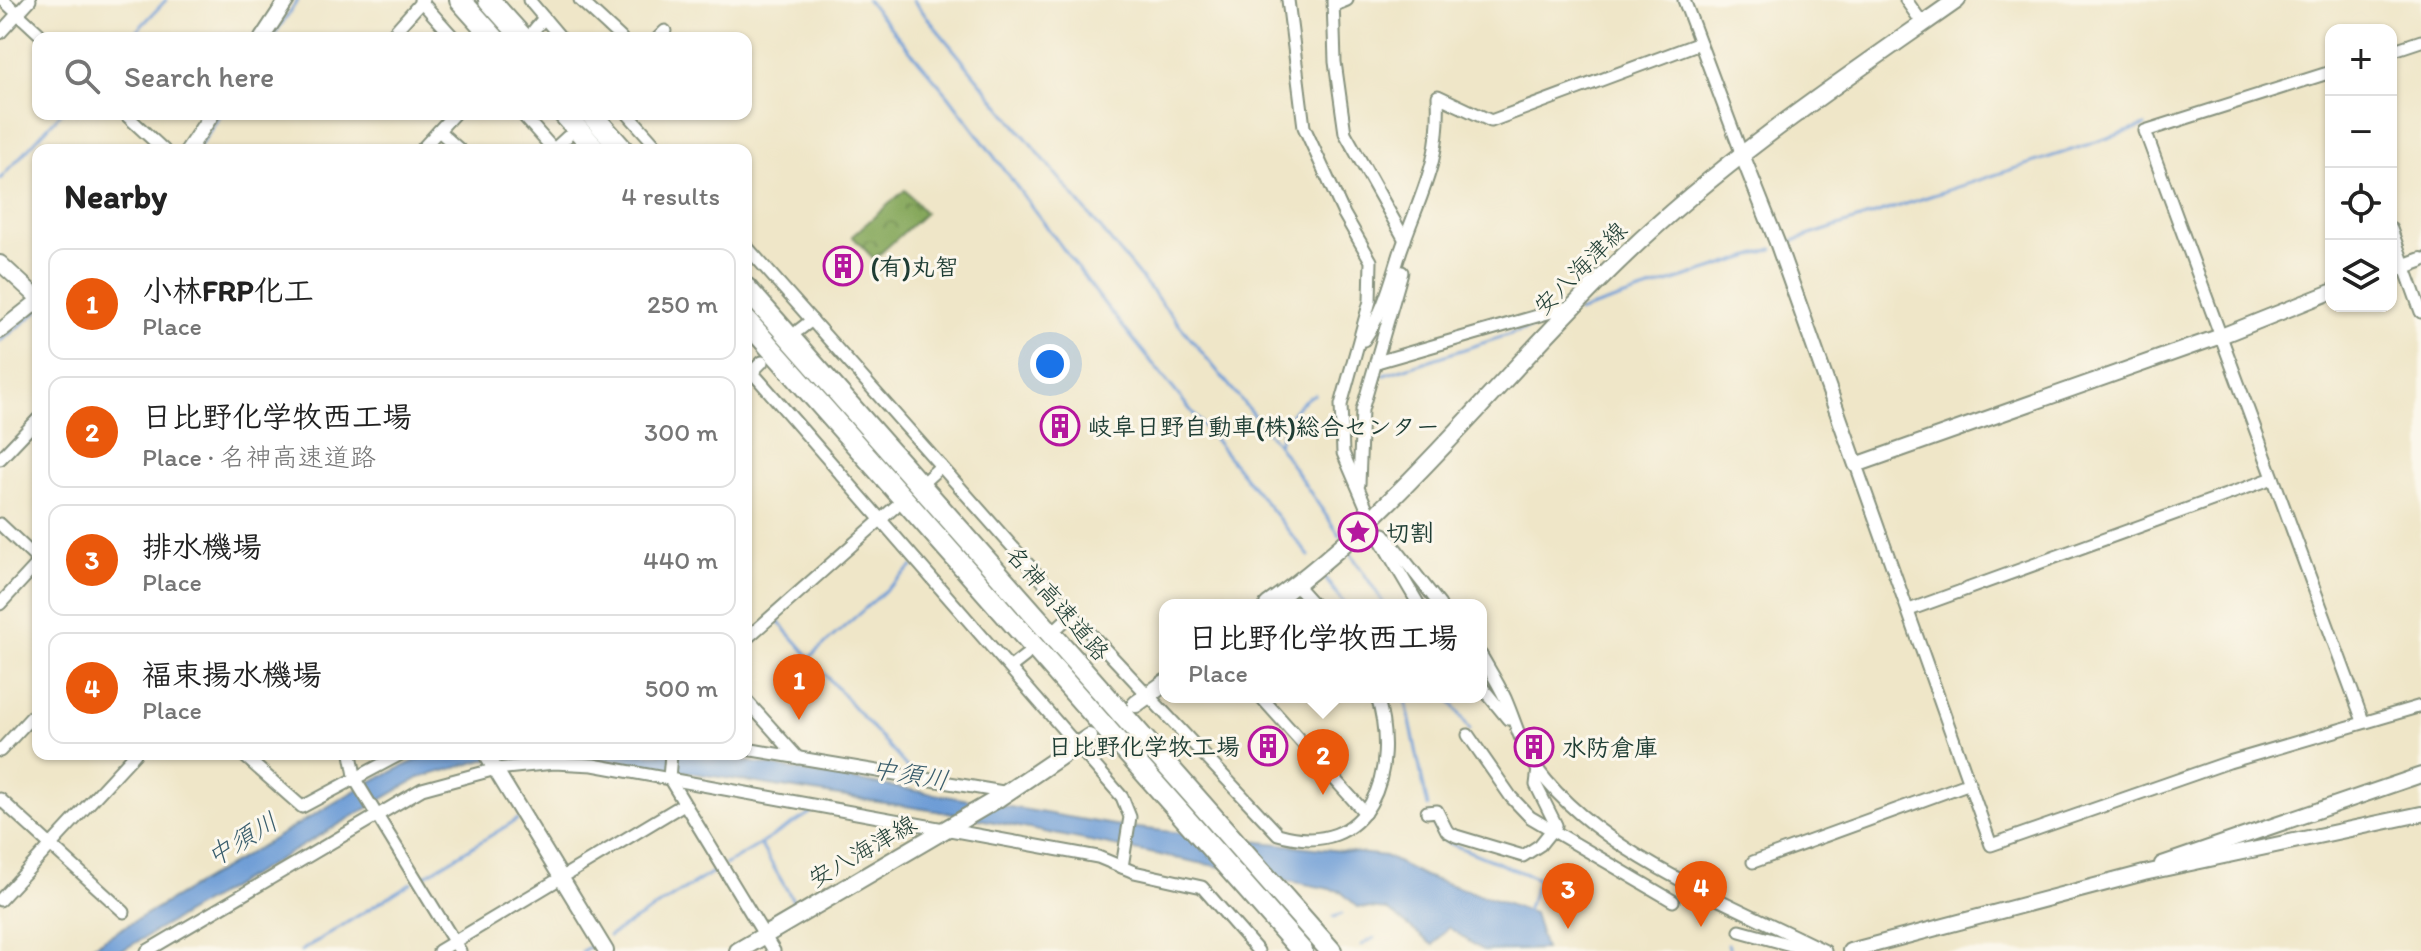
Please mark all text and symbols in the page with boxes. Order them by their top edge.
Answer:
map controls [2325,24,2397,312]
button: + [2325,24,2397,96]
search box [32,32,752,120]
icon: search [60,54,104,98]
text: Search here [124,58,274,95]
button: − [2325,96,2397,168]
button: locate [2325,168,2397,240]
text: Nearby [64,176,167,217]
text: 4 results [621,180,720,212]
street label: 安八海津線 [1527,215,1633,321]
button: layers [2325,240,2397,312]
building icon: (有)丸智 [822,245,864,287]
place label: (有)丸智 [871,252,959,282]
text: 小林FRP化工 [142,272,314,309]
text: 1 [86,288,98,320]
text: 250 m [647,288,718,320]
text: Place [142,310,202,342]
your location [1030,344,1070,384]
text: 日比野化学牧西工場 [142,398,412,435]
building icon: 岐阜日野自動車(株)総合センター [1039,405,1081,447]
place label: 岐阜日野自動車(株)総合センター [1088,412,1440,442]
text: 2 [85,416,99,448]
text: 300 m [644,416,718,448]
text: Place · 名神高速道路 [142,441,376,473]
place icon: 切割 [1337,511,1379,553]
place label: 切割 [1386,518,1434,547]
text: 排水機場 [142,528,262,565]
street label: 名神高速道路 [1000,539,1116,667]
text: 3 [85,544,99,576]
text: 440 m [643,544,718,576]
text: Place [142,566,202,598]
popup [1159,599,1487,703]
text: 日比野化学牧西工場 [1188,619,1458,656]
pin: 1 [773,654,825,720]
text: 福束揚水機場 [142,656,322,693]
text: Place [1188,657,1248,689]
text: 4 [84,672,100,704]
text: 500 m [645,672,718,704]
text: Place [142,694,202,726]
building icon: 日比野化学牧工場 [1247,725,1289,767]
building icon: 水防倉庫 [1513,726,1555,768]
pin: 2 [1297,729,1349,795]
place label: 日比野化学牧工場 [1048,732,1240,761]
place label: 水防倉庫 [1562,733,1658,762]
water label: 中須川 [869,751,951,797]
water label: 中須川 [200,805,284,873]
street label: 安八海津線 [803,808,921,894]
pin: 4 [1675,861,1727,927]
pin: 3 [1542,863,1594,929]

